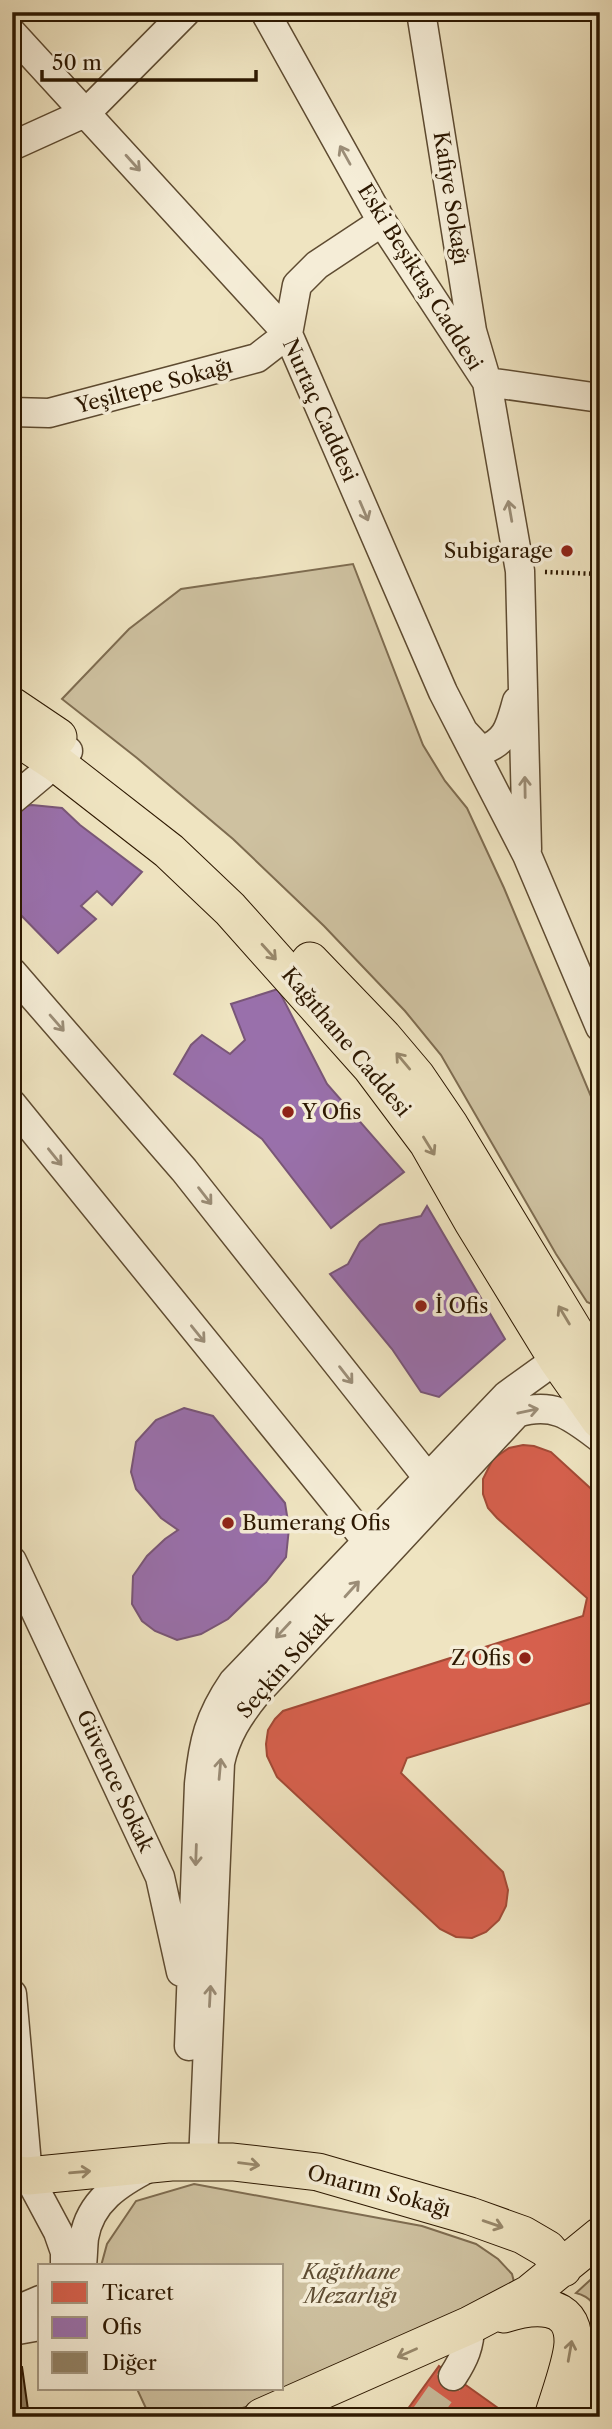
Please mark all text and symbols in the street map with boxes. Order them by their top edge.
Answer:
scale bar [42,38,256,82]
text: 50 m [52,50,102,75]
street label: Kafiye Sokağı [429,130,474,266]
one-way arrow [338,146,352,166]
one-way arrow [125,154,141,172]
street label: Eski Beşiktaş Caddesi [353,179,488,375]
street label: Nurtaç Caddesi [278,334,363,485]
street label: Yeşiltepe Sokağı [72,353,235,419]
one-way arrow [359,500,372,521]
one-way arrow [503,501,516,523]
place label: Subigarage [444,538,553,563]
marker: Subigarage [559,543,575,559]
one-way arrow [519,776,532,799]
one-way arrow [260,943,277,960]
street label: Kağıthane Caddesi [277,962,416,1121]
one-way arrow [49,1014,65,1032]
one-way arrow [396,1053,411,1071]
place label: Y Ofis [301,1099,362,1124]
marker: Y Ofis [280,1104,296,1120]
one-way arrow [421,1136,436,1155]
one-way arrow [48,1147,63,1166]
one-way arrow [197,1187,212,1205]
place label: İ Ofis [435,1293,488,1318]
marker: İ Ofis [413,1298,429,1314]
one-way arrow [557,1306,571,1326]
one-way arrow [191,1324,206,1342]
one-way arrow [338,1365,353,1383]
one-way arrow [516,1404,539,1417]
place label: Bumerang Ofis [242,1510,390,1535]
marker: Bumerang Ofis [220,1515,236,1531]
one-way arrow [344,1581,361,1598]
street label: Seçkin Sokak [231,1606,338,1723]
one-way arrow [274,1621,291,1638]
place label: Z Ofis [451,1645,511,1670]
marker: Z Ofis [517,1650,533,1666]
street label: Güvence Sokak [72,1706,160,1857]
one-way arrow [214,1758,227,1780]
one-way arrow [189,1843,202,1866]
one-way arrow [203,1985,216,2008]
one-way arrow [237,2157,260,2170]
street label: Onarım Sokağı [305,2159,454,2222]
one-way arrow [68,2165,91,2178]
one-way arrow [481,2219,503,2231]
park label: Kağıthane Mezarlığı [300,2259,401,2308]
legend [38,2264,284,2390]
text: Ticaret [102,2280,174,2305]
text: Ofis [102,2314,142,2339]
one-way arrow [564,2340,577,2363]
one-way arrow [397,2347,419,2360]
text: Diğer [102,2350,157,2375]

